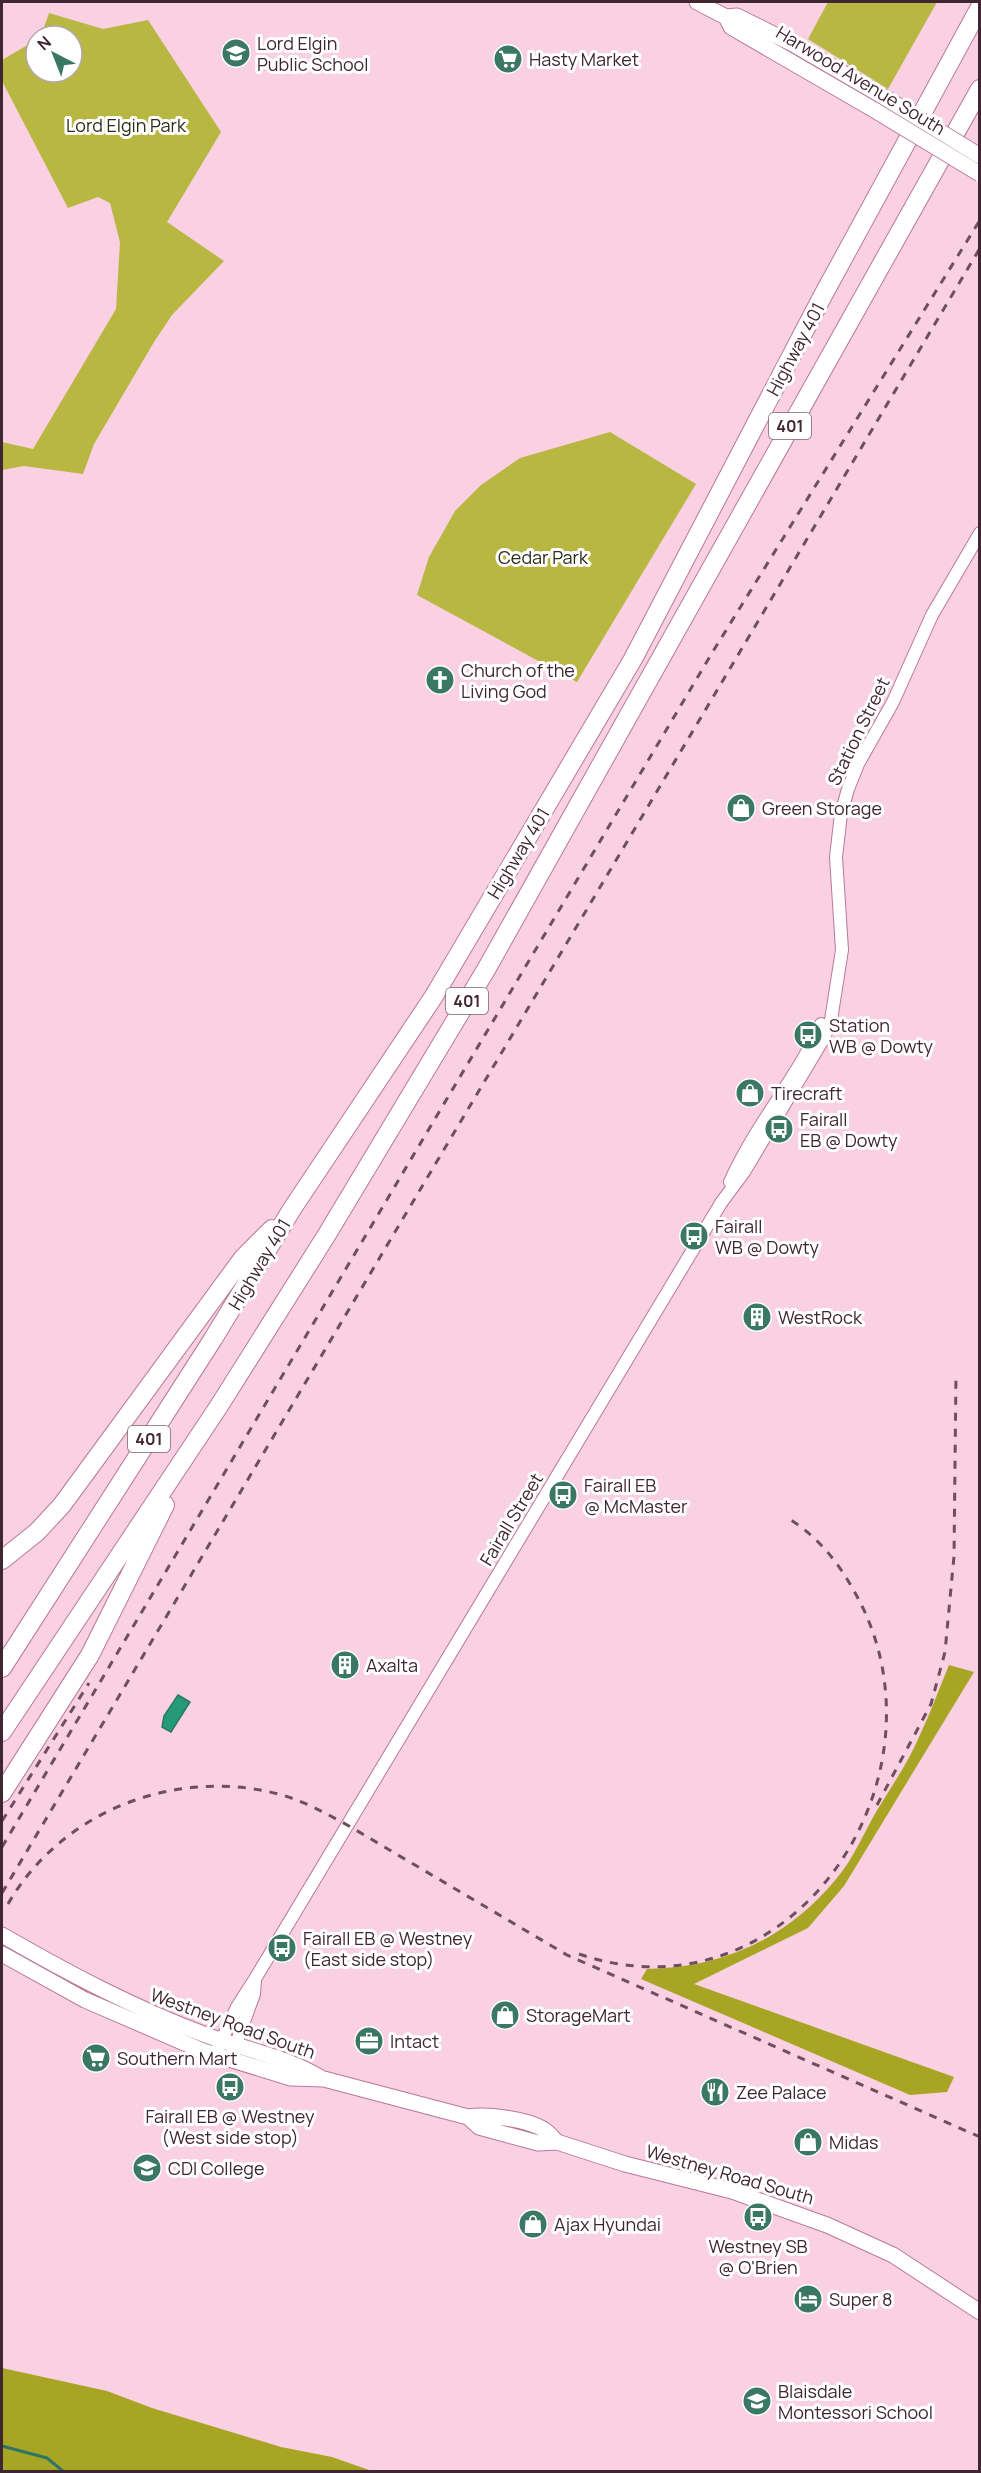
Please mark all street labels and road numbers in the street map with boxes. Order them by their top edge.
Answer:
street label: Harwood Avenue South [772,20,950,140]
street label: Highway 401 [760,298,830,400]
road number: 401 [769,413,811,439]
street label: Station Street [821,673,895,789]
street label: Highway 401 [481,803,555,903]
road number: 401 [446,988,488,1014]
street label: Highway 401 [222,1214,296,1314]
road number: 401 [128,1426,170,1452]
street label: Fairall Street [474,1468,548,1570]
street label: Westney Road South [147,1982,319,2064]
street label: Westney Road South [643,2139,817,2209]

